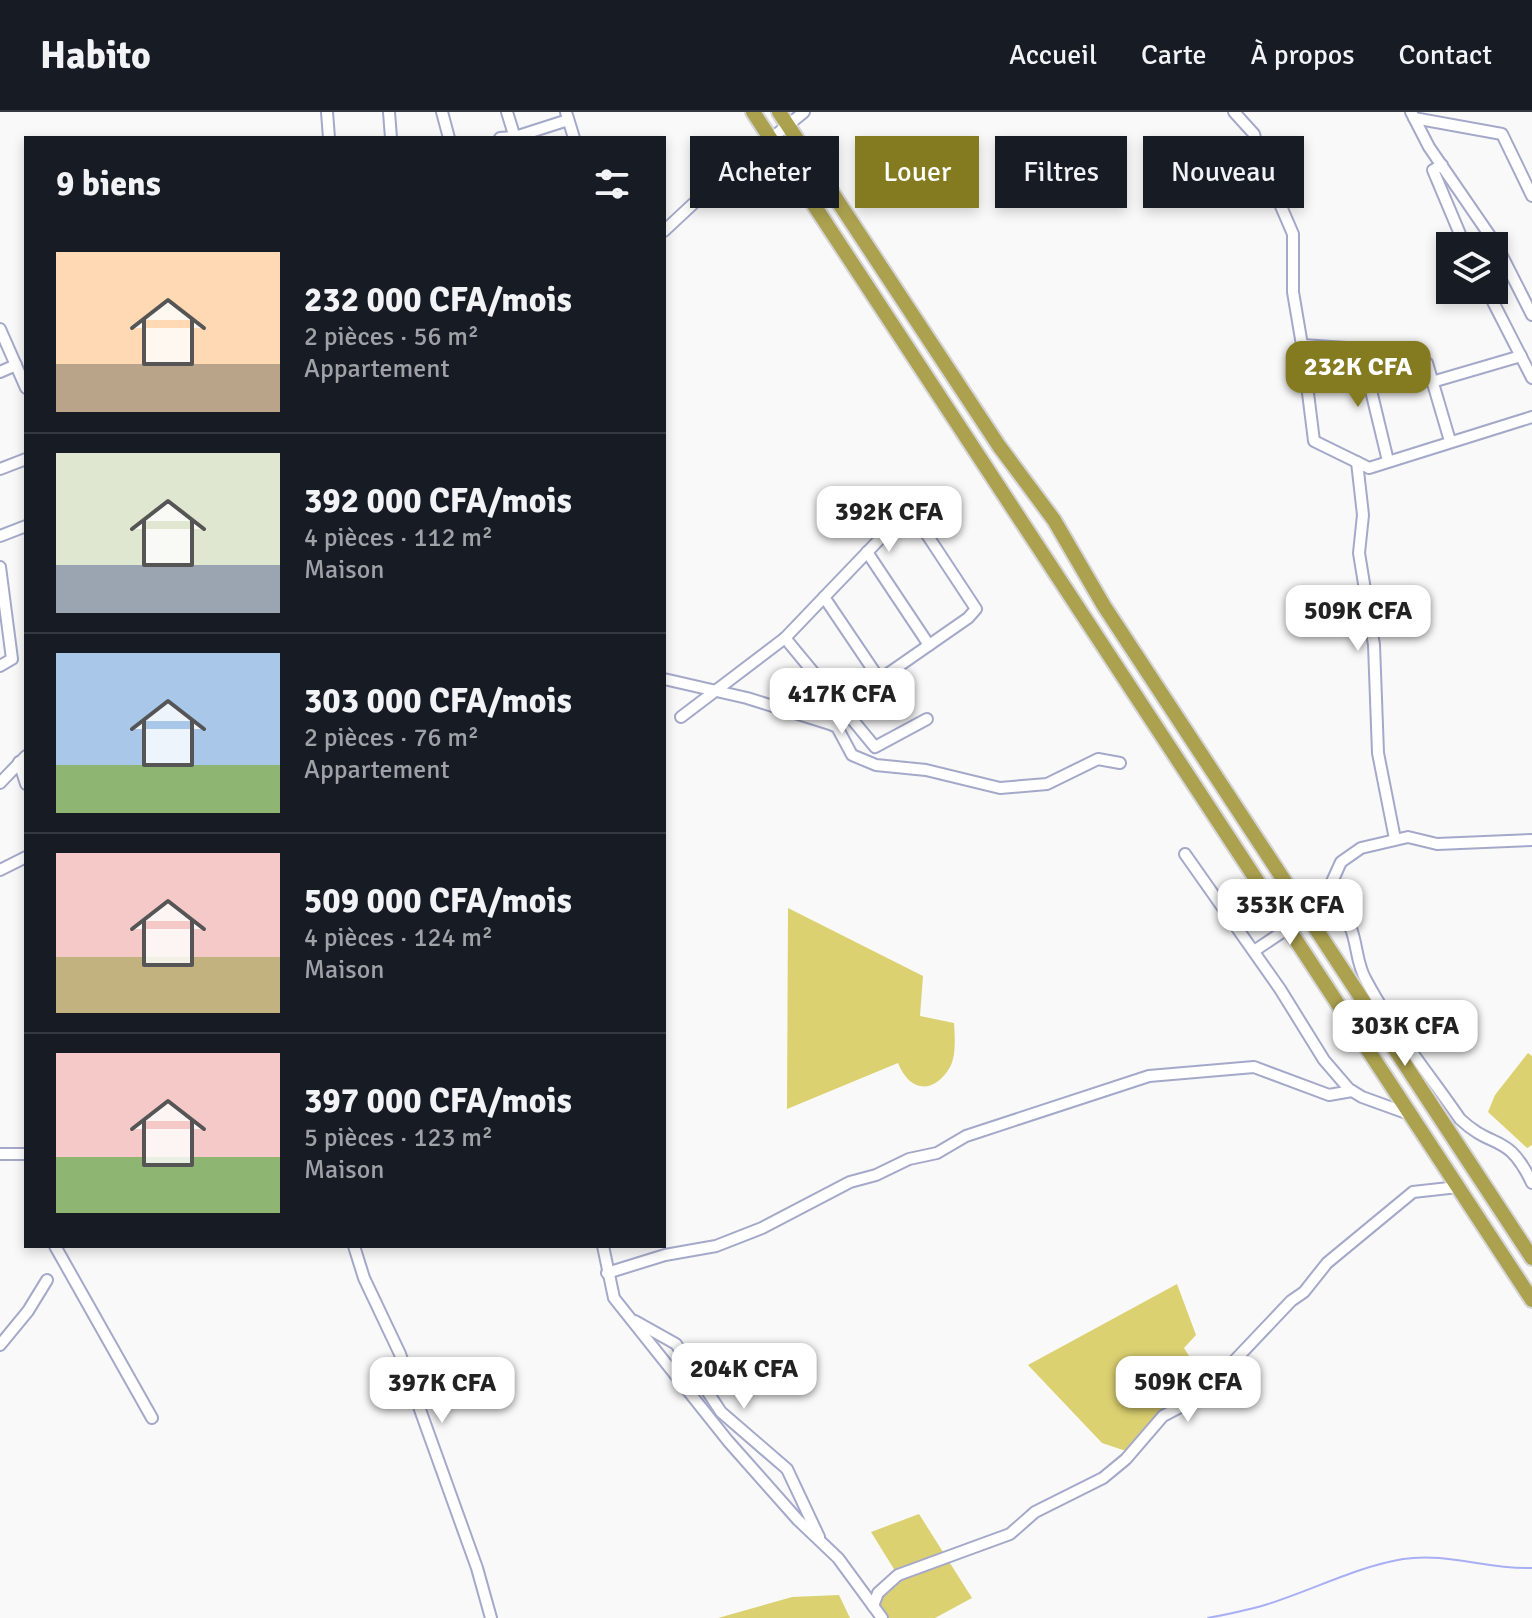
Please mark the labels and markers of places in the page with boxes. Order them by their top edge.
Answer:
pin: 232K CFA [1275,341,1441,409]
pin: 392K CFA [806,486,972,554]
pin: 509K CFA [1275,585,1441,653]
pin: 417K CFA [759,668,925,736]
pin: 353K CFA [1207,879,1373,947]
pin: 303K CFA [1322,1000,1488,1068]
pin: 204K CFA [661,1343,827,1411]
pin: 509K CFA [1105,1356,1271,1424]
pin: 397K CFA [359,1357,525,1425]

